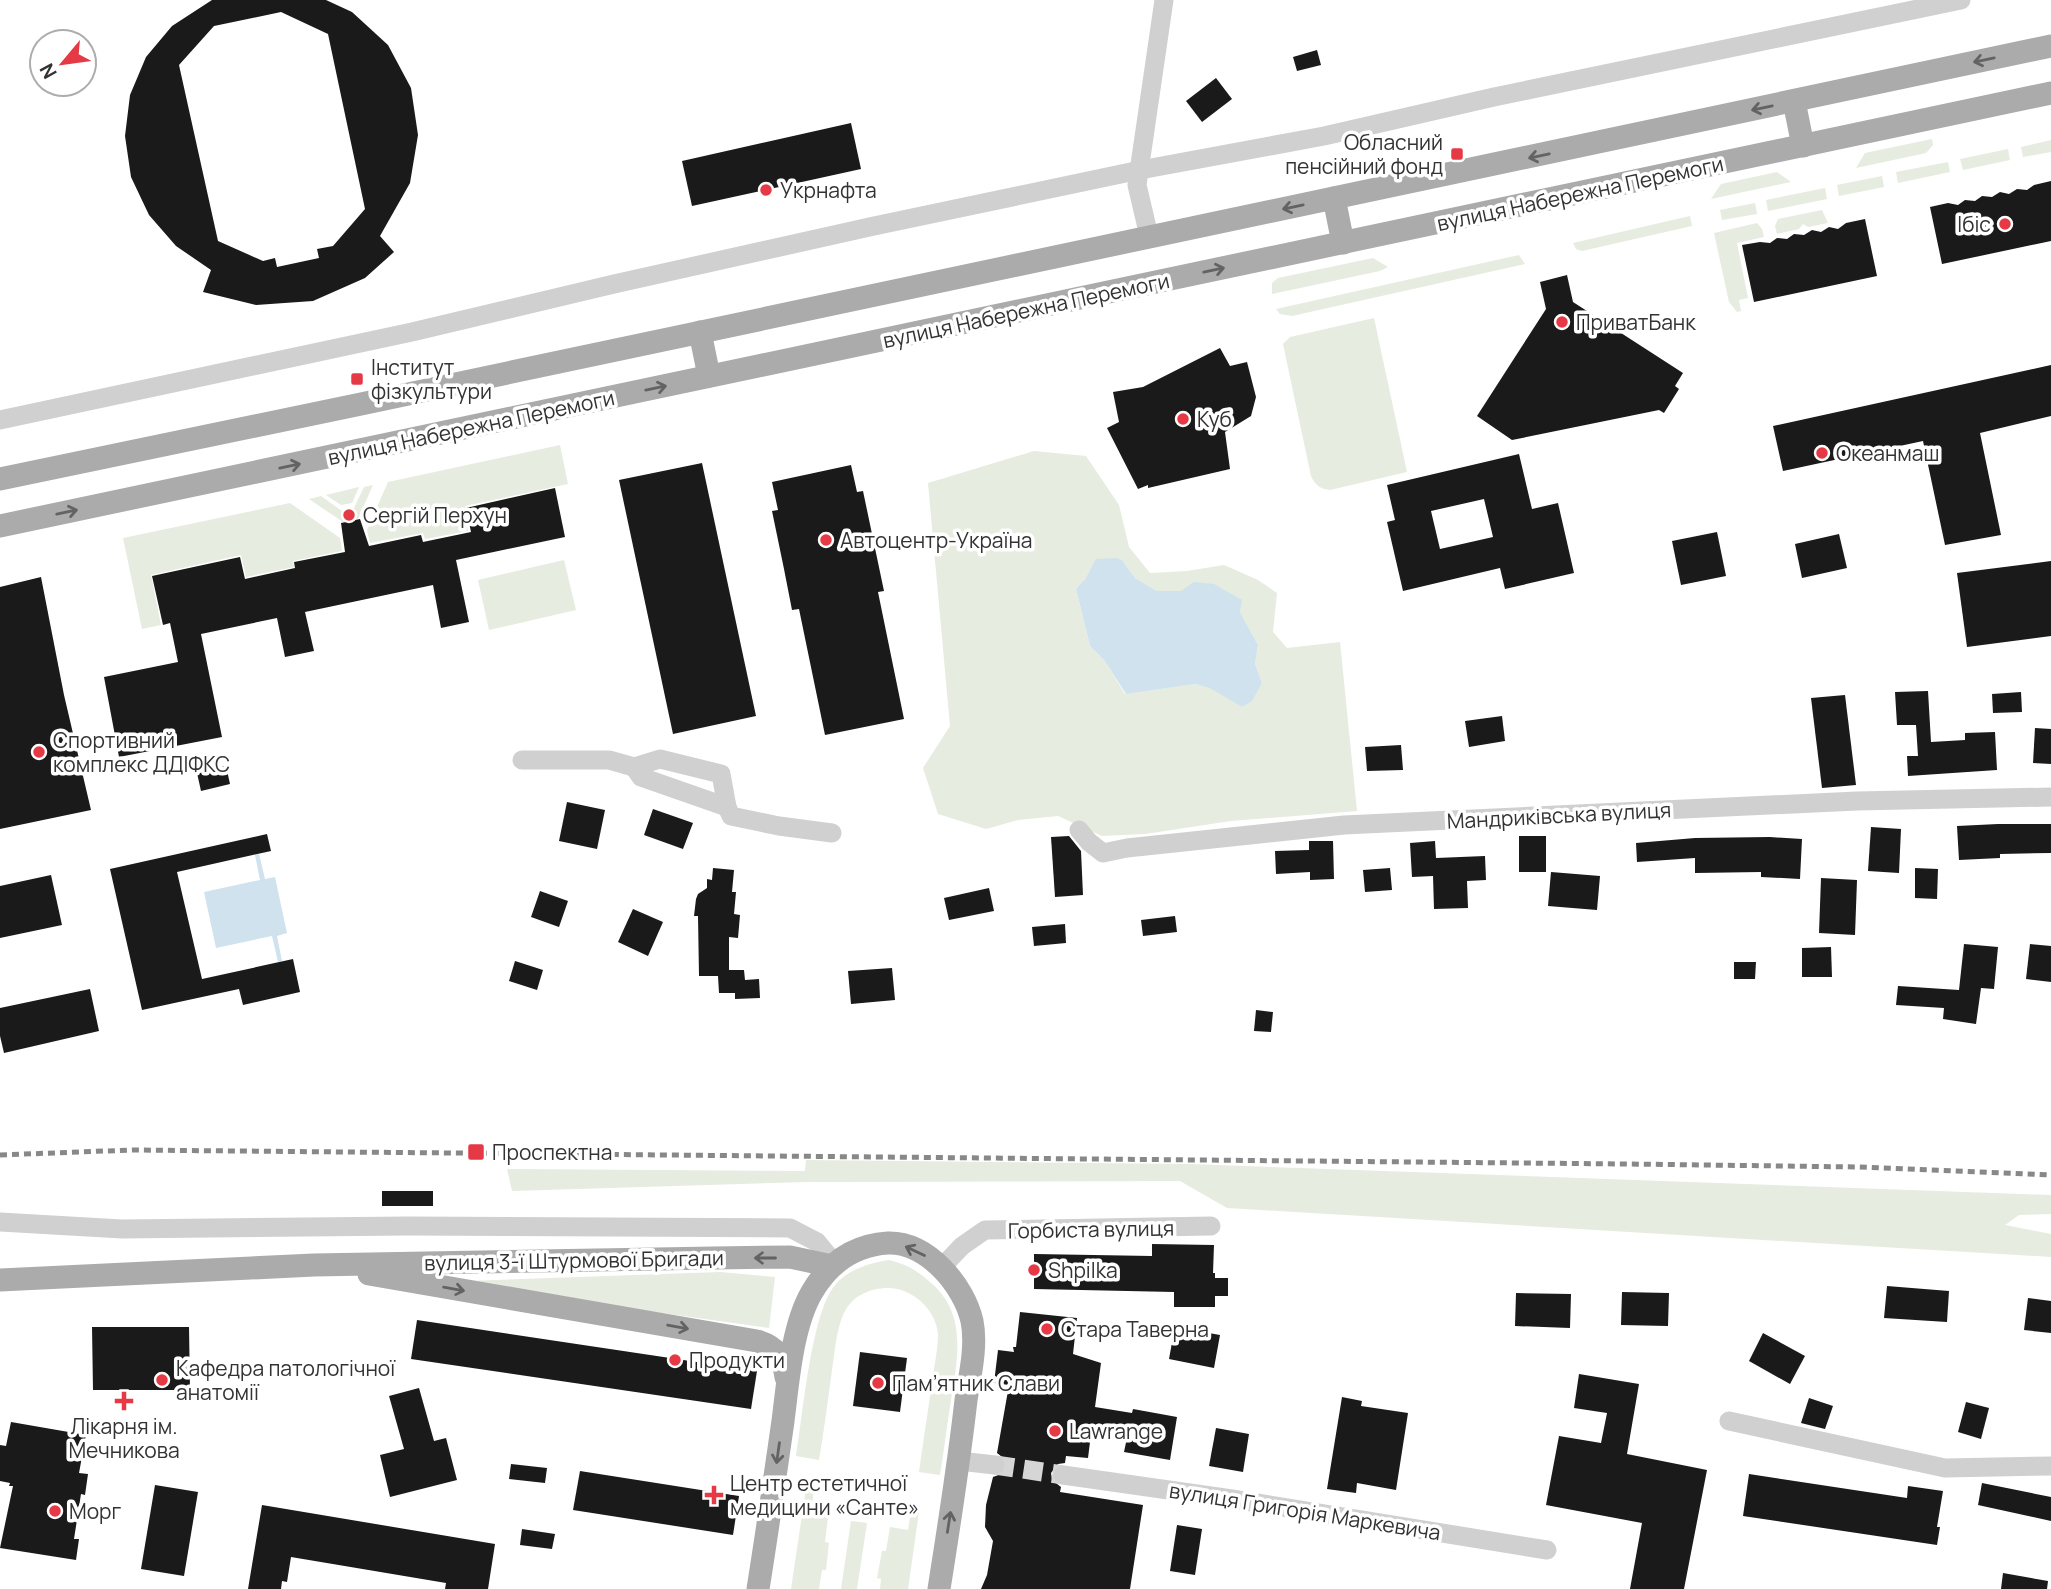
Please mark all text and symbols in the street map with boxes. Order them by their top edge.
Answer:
north arrow [28,28,98,98]
one-way arrow [1973,54,1996,68]
text: N [33,59,63,84]
one-way arrow [1751,101,1774,115]
place label: Обласний пенсійний фонд [1285,128,1443,180]
marker: Обласний пенсійний фонд [1449,146,1465,162]
street label: вулиця Набережна Перемоги [1434,149,1726,237]
one-way arrow [1528,149,1551,163]
place label: Укрнафта [780,176,877,204]
marker: Укрнафта [758,182,774,198]
one-way arrow [1282,200,1305,214]
place label: Ібіс [1957,210,1991,238]
marker: Ібіс [1997,216,2013,232]
one-way arrow [1202,263,1225,277]
street label: вулиця Набережна Перемоги [880,266,1172,354]
place label: ПриватБанк [1576,308,1696,336]
marker: ПриватБанк [1554,314,1570,330]
place label: Інститут фізкультури [371,353,492,405]
marker: Інститут фізкультури [349,371,365,387]
one-way arrow [644,380,667,394]
street label: вулиця Набережна Перемоги [325,383,617,471]
place label: Куб [1197,405,1232,433]
marker: Куб [1175,411,1191,427]
place label: Океанмаш [1836,439,1939,467]
marker: Океанмаш [1814,445,1830,461]
one-way arrow [278,458,301,472]
place label: Сергій Перхун [363,501,507,529]
one-way arrow [55,505,78,519]
marker: Сергій Перхун [341,507,357,523]
place label: Автоцентр-Україна [840,526,1032,554]
marker: Автоцентр-Україна [818,532,834,548]
place label: Спортивний комплекс ДДІФКС [53,726,230,778]
marker: Спортивний комплекс ДДІФКС [31,744,47,760]
street label: Мандриківська вулиця [1446,795,1672,835]
place label: Проспектна [492,1138,612,1166]
marker: Проспектна [466,1142,486,1162]
street label: Горбиста вулиця [1008,1214,1174,1244]
street label: вулиця 3-ї Штурмової Бригади [424,1243,724,1277]
one-way arrow [905,1244,926,1258]
one-way arrow [754,1251,777,1264]
place label: Shpilka [1048,1256,1118,1284]
marker: Shpilka [1026,1262,1042,1278]
one-way arrow [442,1283,465,1296]
place label: Стара Таверна [1061,1315,1209,1343]
one-way arrow [666,1321,689,1334]
marker: Стара Таверна [1039,1321,1055,1337]
place label: Продукти [689,1346,785,1374]
marker: Продукти [667,1352,683,1368]
place label: Кафедра патологічної анатомії [176,1354,396,1406]
place label: Пам’ятник Слави [892,1369,1060,1397]
marker: Кафедра патологічної анатомії [154,1372,170,1388]
marker: Пам’ятник Слави [870,1375,886,1391]
marker: Лікарня ім. Мечникова [114,1391,134,1411]
place label: Лікарня ім. Мечникова [68,1412,180,1464]
place label: Lawrange [1069,1417,1163,1445]
marker: Lawrange [1047,1423,1063,1439]
one-way arrow [771,1441,784,1464]
place label: Центр естетичної медицини «Санте» [730,1469,919,1521]
street label: вулиця Григорія Маркевича [1167,1476,1443,1546]
marker: Центр естетичної медицини «Санте» [704,1485,724,1505]
place label: Морг [69,1497,122,1525]
marker: Морг [47,1503,63,1519]
one-way arrow [943,1511,956,1533]

